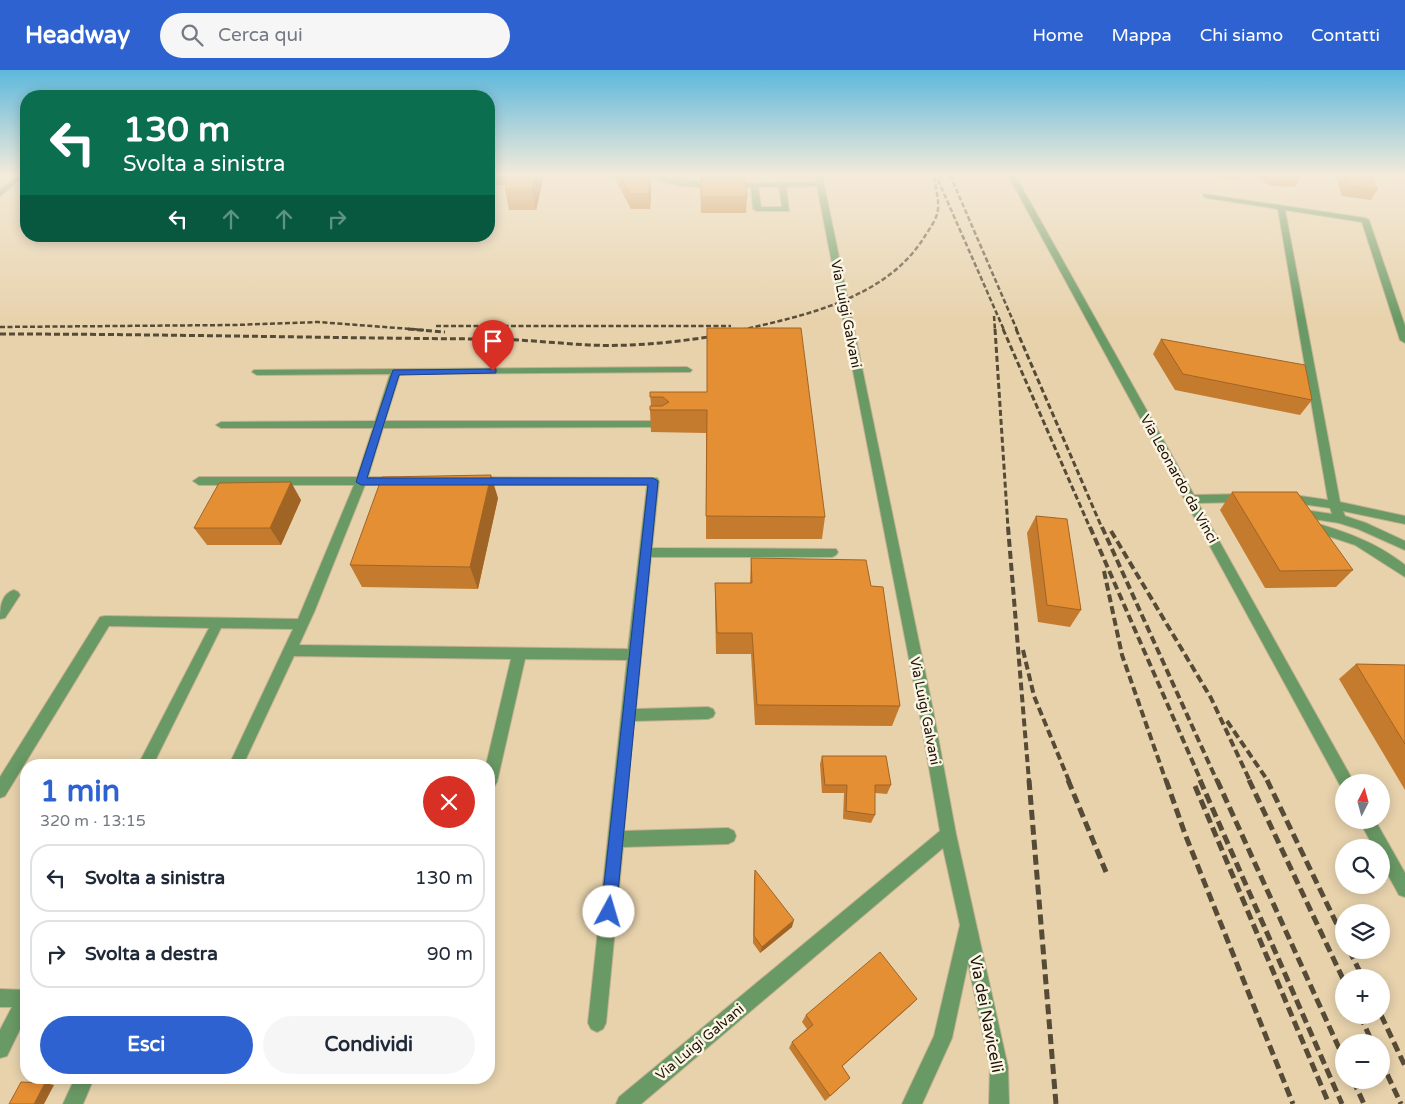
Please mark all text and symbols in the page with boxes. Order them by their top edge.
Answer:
search box [160,13,510,58]
text: Headway [25,21,130,50]
icon: search [178,21,206,49]
text: Cerca qui [218,24,303,46]
text: Home [1032,24,1083,46]
text: Mappa [1111,24,1172,46]
text: Chi siamo [1200,24,1283,46]
text: Contatti [1311,24,1380,46]
text: 130 m [123,109,230,151]
icon: left [40,110,105,175]
text: Svolta a sinistra [123,151,285,177]
icon: left [164,205,192,233]
icon: ahead [217,205,245,233]
icon: ahead [270,205,298,233]
icon: right [323,205,351,233]
street label: Via Luigi Galvani [827,258,865,370]
pin [472,320,514,371]
icon: arrive [479,327,507,355]
street label: Via Leonardo da Vinci [1137,412,1221,546]
street label: Via Luigi Galvani [906,655,944,767]
text: 1 min [40,773,120,810]
north arrow [1335,774,1390,829]
map controls [1335,774,1390,1089]
button: close [423,776,475,828]
text: 320 m · 13:15 [40,811,146,831]
button: search [1335,839,1390,894]
icon: left [42,864,70,892]
text: Svolta a sinistra [85,867,225,889]
text: 130 m [415,867,473,889]
position arrow [582,885,634,937]
button: layers [1335,904,1390,959]
icon: right [42,940,70,968]
text: Svolta a destra [85,943,218,965]
text: 90 m [427,943,473,965]
street label: Via dei Navicelli [965,954,1007,1074]
button: + [1335,969,1390,1024]
street label: Via Luigi Galvani [652,1000,748,1084]
button: Esci [40,1016,253,1074]
button: Condividi [263,1016,475,1074]
button: − [1335,1034,1390,1089]

